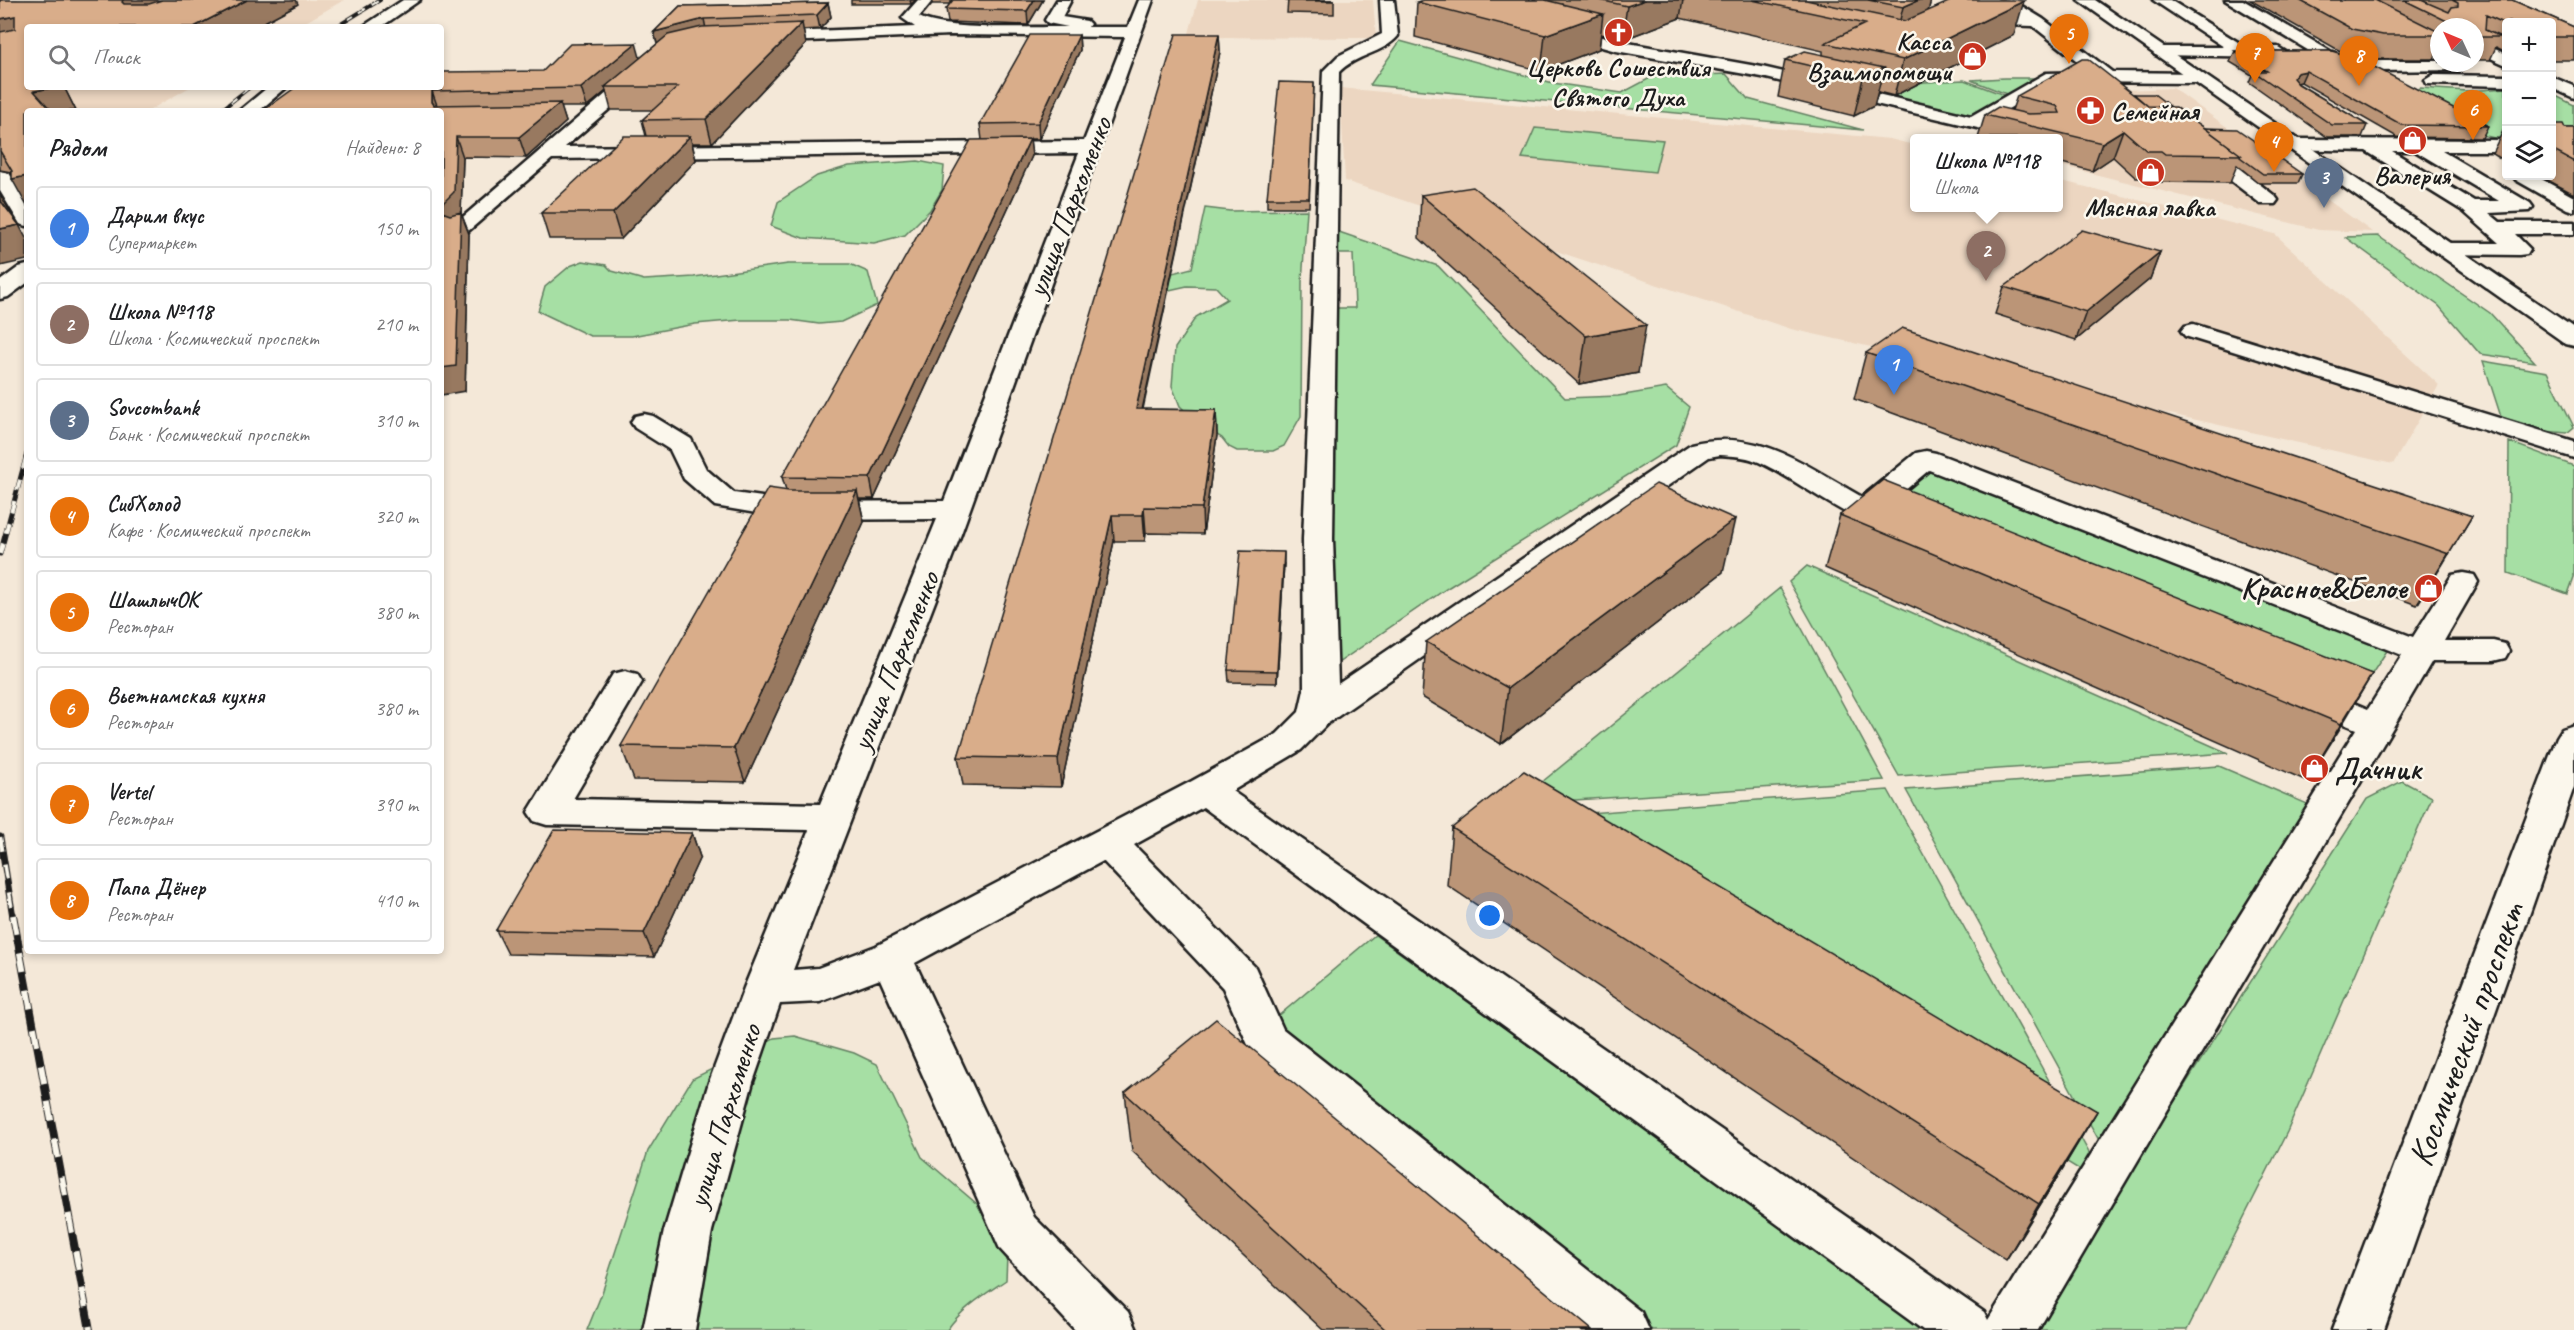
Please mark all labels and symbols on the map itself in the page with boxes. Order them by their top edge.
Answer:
pin: 5 [2050,14,2088,64]
church icon: Церковь Сошествия Святого Духа [1602,17,1634,49]
north arrow [2430,18,2484,72]
place label: Касса Взаимопомощи [1807,25,1954,88]
pin: 7 [2236,34,2274,83]
pin: 8 [2340,36,2378,86]
shop icon: Касса Взаимопомощи [1956,40,1988,72]
place label: Церковь Сошествия Святого Духа [1526,51,1712,114]
pin: 6 [2454,90,2492,140]
pharmacy icon: Семейная [2074,95,2106,127]
place label: Семейная [2111,95,2201,128]
street label: улица Пархоменко [1017,110,1121,304]
pin: 4 [2254,122,2294,172]
shop icon: Валерия [2396,125,2428,157]
shop icon: Мясная лавка [2134,157,2166,189]
pin: 3 [2304,158,2344,208]
place label: Валерия [2374,159,2452,192]
place label: Мясная лавка [2085,191,2216,224]
pin: 2 [1966,232,2006,281]
pin: 1 [1874,346,1914,395]
street label: улица Пархоменко [841,565,949,758]
place label: Красное&Белое [2241,569,2409,607]
shop icon: Красное&Белое [2412,572,2444,604]
place label: Дачник [2335,750,2423,788]
shop icon: Дачник [2298,753,2330,785]
street label: Космический проспект [2397,895,2535,1172]
your location [1475,901,1504,930]
street label: улица Пархоменко [678,1018,770,1214]

